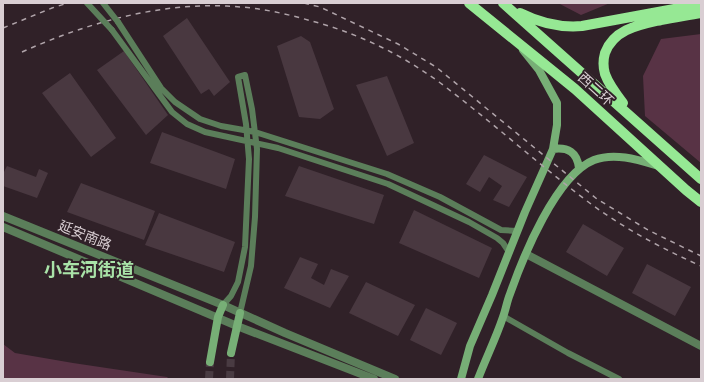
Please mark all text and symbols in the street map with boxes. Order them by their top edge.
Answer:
street label: 西二环 [574,68,618,110]
street label: 延安南路 [56,216,114,254]
district label: 小车河街道 [44,257,134,282]

